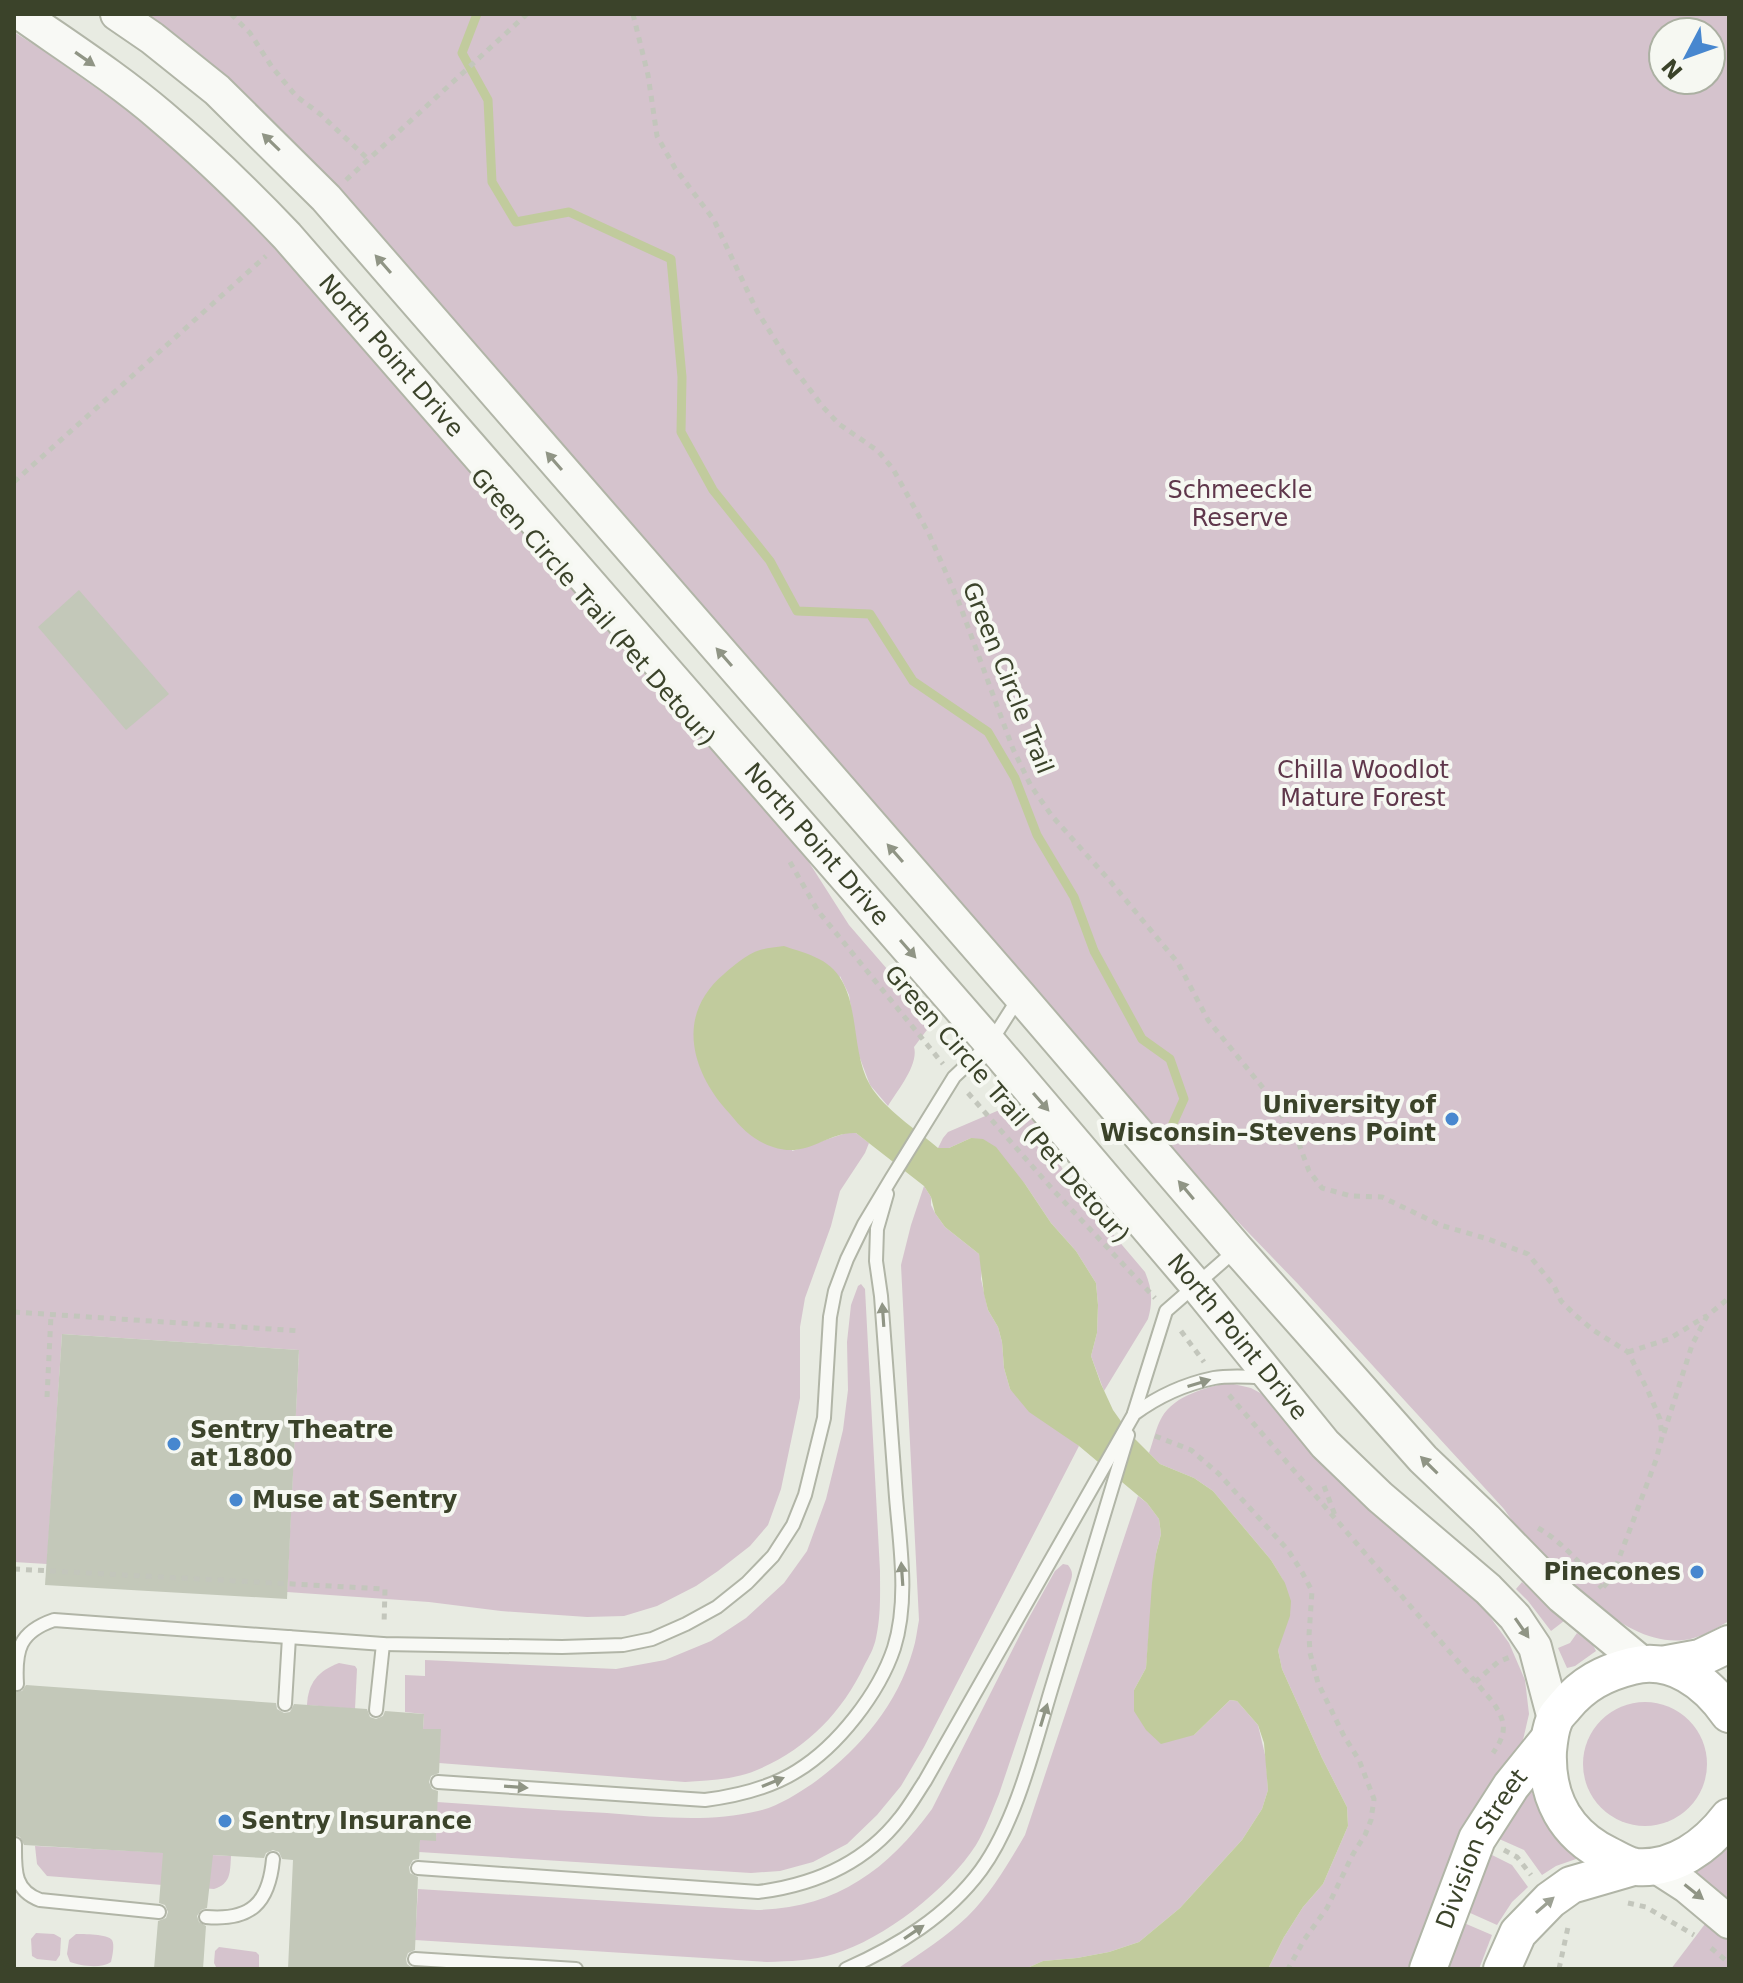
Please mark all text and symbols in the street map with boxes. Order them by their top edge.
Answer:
north arrow [1647,16,1727,96]
one-way arrow [74,51,95,66]
text: N [1657,54,1688,84]
one-way arrow [262,134,281,152]
one-way arrow [375,255,393,274]
street label: North Point Drive [313,269,469,442]
one-way arrow [546,451,563,471]
street label: Green Circle Trail (Pet Detour) [465,463,721,751]
park label: Schmeeckle Reserve [1167,476,1313,532]
street label: Green Circle Trail [957,578,1059,778]
one-way arrow [716,648,733,668]
park label: Chilla Woodlot Mature Forest [1277,756,1449,812]
street label: North Point Drive [739,757,895,931]
one-way arrow [886,844,904,863]
one-way arrow [899,940,917,959]
street label: Green Circle Trail (Pet Detour) [879,960,1135,1248]
place label: University of Wisconsin–Stevens Point [1100,1091,1437,1147]
one-way arrow [1032,1092,1049,1112]
marker: University of Wisconsin–Stevens Point [1443,1110,1461,1128]
one-way arrow [1178,1180,1195,1200]
street label: North Point Drive [1162,1248,1314,1426]
one-way arrow [876,1302,889,1327]
one-way arrow [1188,1376,1212,1389]
place label: Sentry Theatre at 1800 [190,1416,393,1472]
marker: Sentry Theatre at 1800 [165,1435,183,1453]
one-way arrow [1420,1456,1439,1475]
place label: Muse at Sentry [252,1486,458,1514]
marker: Muse at Sentry [227,1491,245,1509]
place label: Pinecones [1543,1558,1681,1586]
one-way arrow [895,1561,908,1586]
marker: Pinecones [1688,1563,1706,1581]
one-way arrow [1514,1617,1529,1638]
one-way arrow [1038,1702,1051,1726]
street label: Division Street [1430,1763,1533,1933]
one-way arrow [761,1775,785,1788]
one-way arrow [504,1781,529,1794]
place label: Sentry Insurance [241,1807,472,1835]
marker: Sentry Insurance [216,1812,234,1830]
one-way arrow [1683,1884,1704,1901]
one-way arrow [1535,1897,1554,1915]
one-way arrow [904,1925,925,1940]

